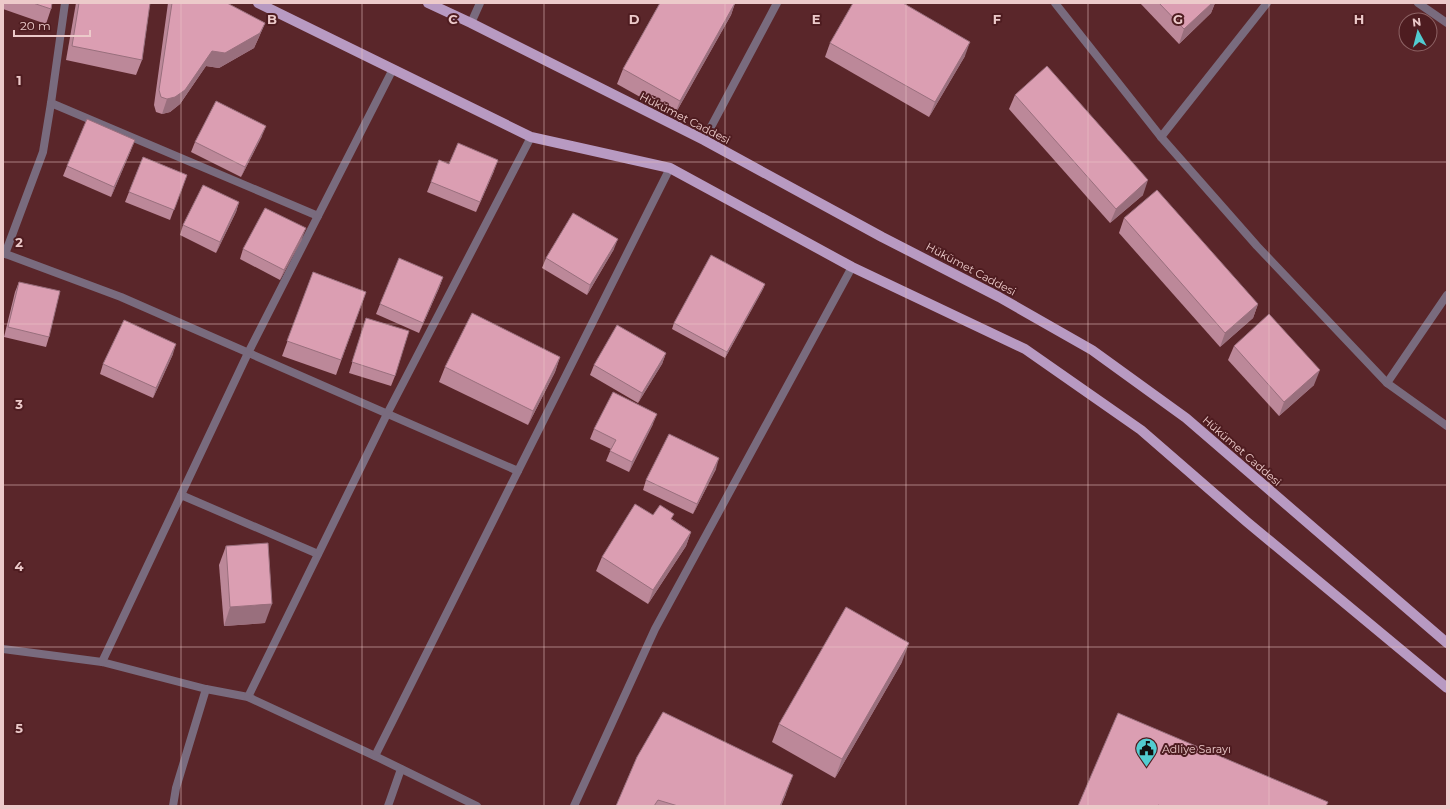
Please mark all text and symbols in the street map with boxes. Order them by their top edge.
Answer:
text: B [267,11,277,27]
text: C [448,11,458,27]
text: D [629,11,640,27]
text: E [812,11,821,27]
text: F [993,11,1001,27]
text: G [1173,11,1183,27]
text: H [1354,11,1364,27]
scale bar [14,12,90,38]
north arrow [1398,12,1438,52]
text: N [1412,15,1422,30]
text: 20 m [20,18,51,33]
text: 1 [16,72,22,88]
street label: Hükümet Caddesi [637,89,733,147]
text: 2 [15,234,23,250]
street label: Hükümet Caddesi [924,239,1018,299]
text: 3 [14,396,23,412]
street label: Hükümet Caddesi [1200,413,1284,489]
text: 4 [15,558,24,574]
text: 5 [15,720,23,736]
public building icon: Adliye Sarayı [1134,736,1160,769]
place label: Adliye Sarayı [1162,742,1231,756]

